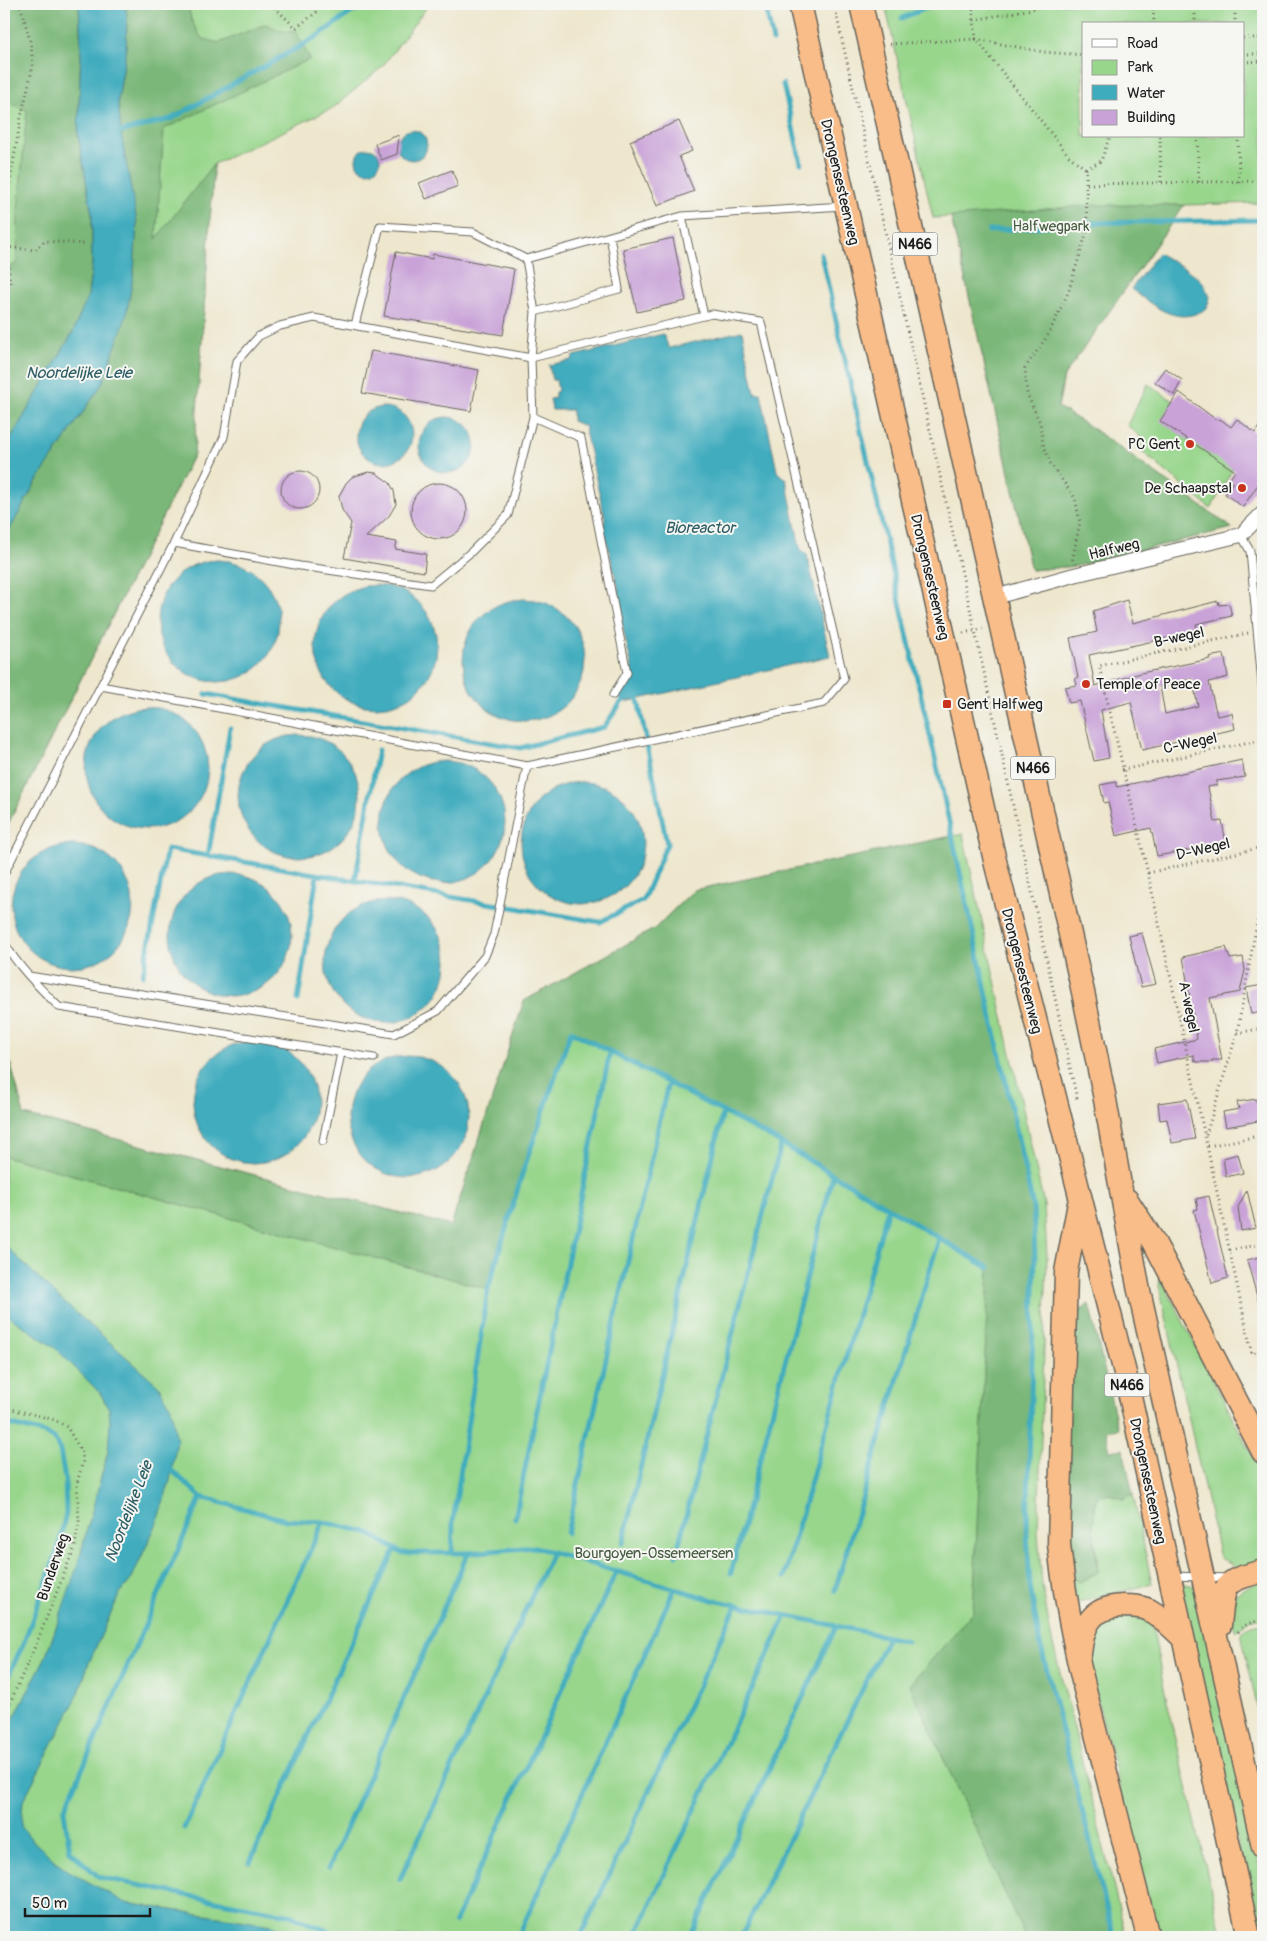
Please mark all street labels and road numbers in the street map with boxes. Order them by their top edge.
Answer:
street label: Drongensesteenweg [816,117,863,247]
road number: N466 [892,232,938,255]
street label: Drongensesteenweg [906,512,953,642]
street label: Halfweg [1087,534,1141,565]
street label: B-wegel [1152,623,1206,652]
street label: C-Wegel [1162,729,1219,758]
road number: N466 [1010,756,1056,780]
street label: D-Wegel [1174,834,1232,865]
street label: Drongensesteenweg [997,906,1046,1036]
street label: A-wegel [1174,980,1203,1035]
road number: N466 [1104,1374,1150,1396]
street label: Drongensesteenweg [1125,1416,1170,1546]
street label: Bunderweg [33,1531,74,1603]

